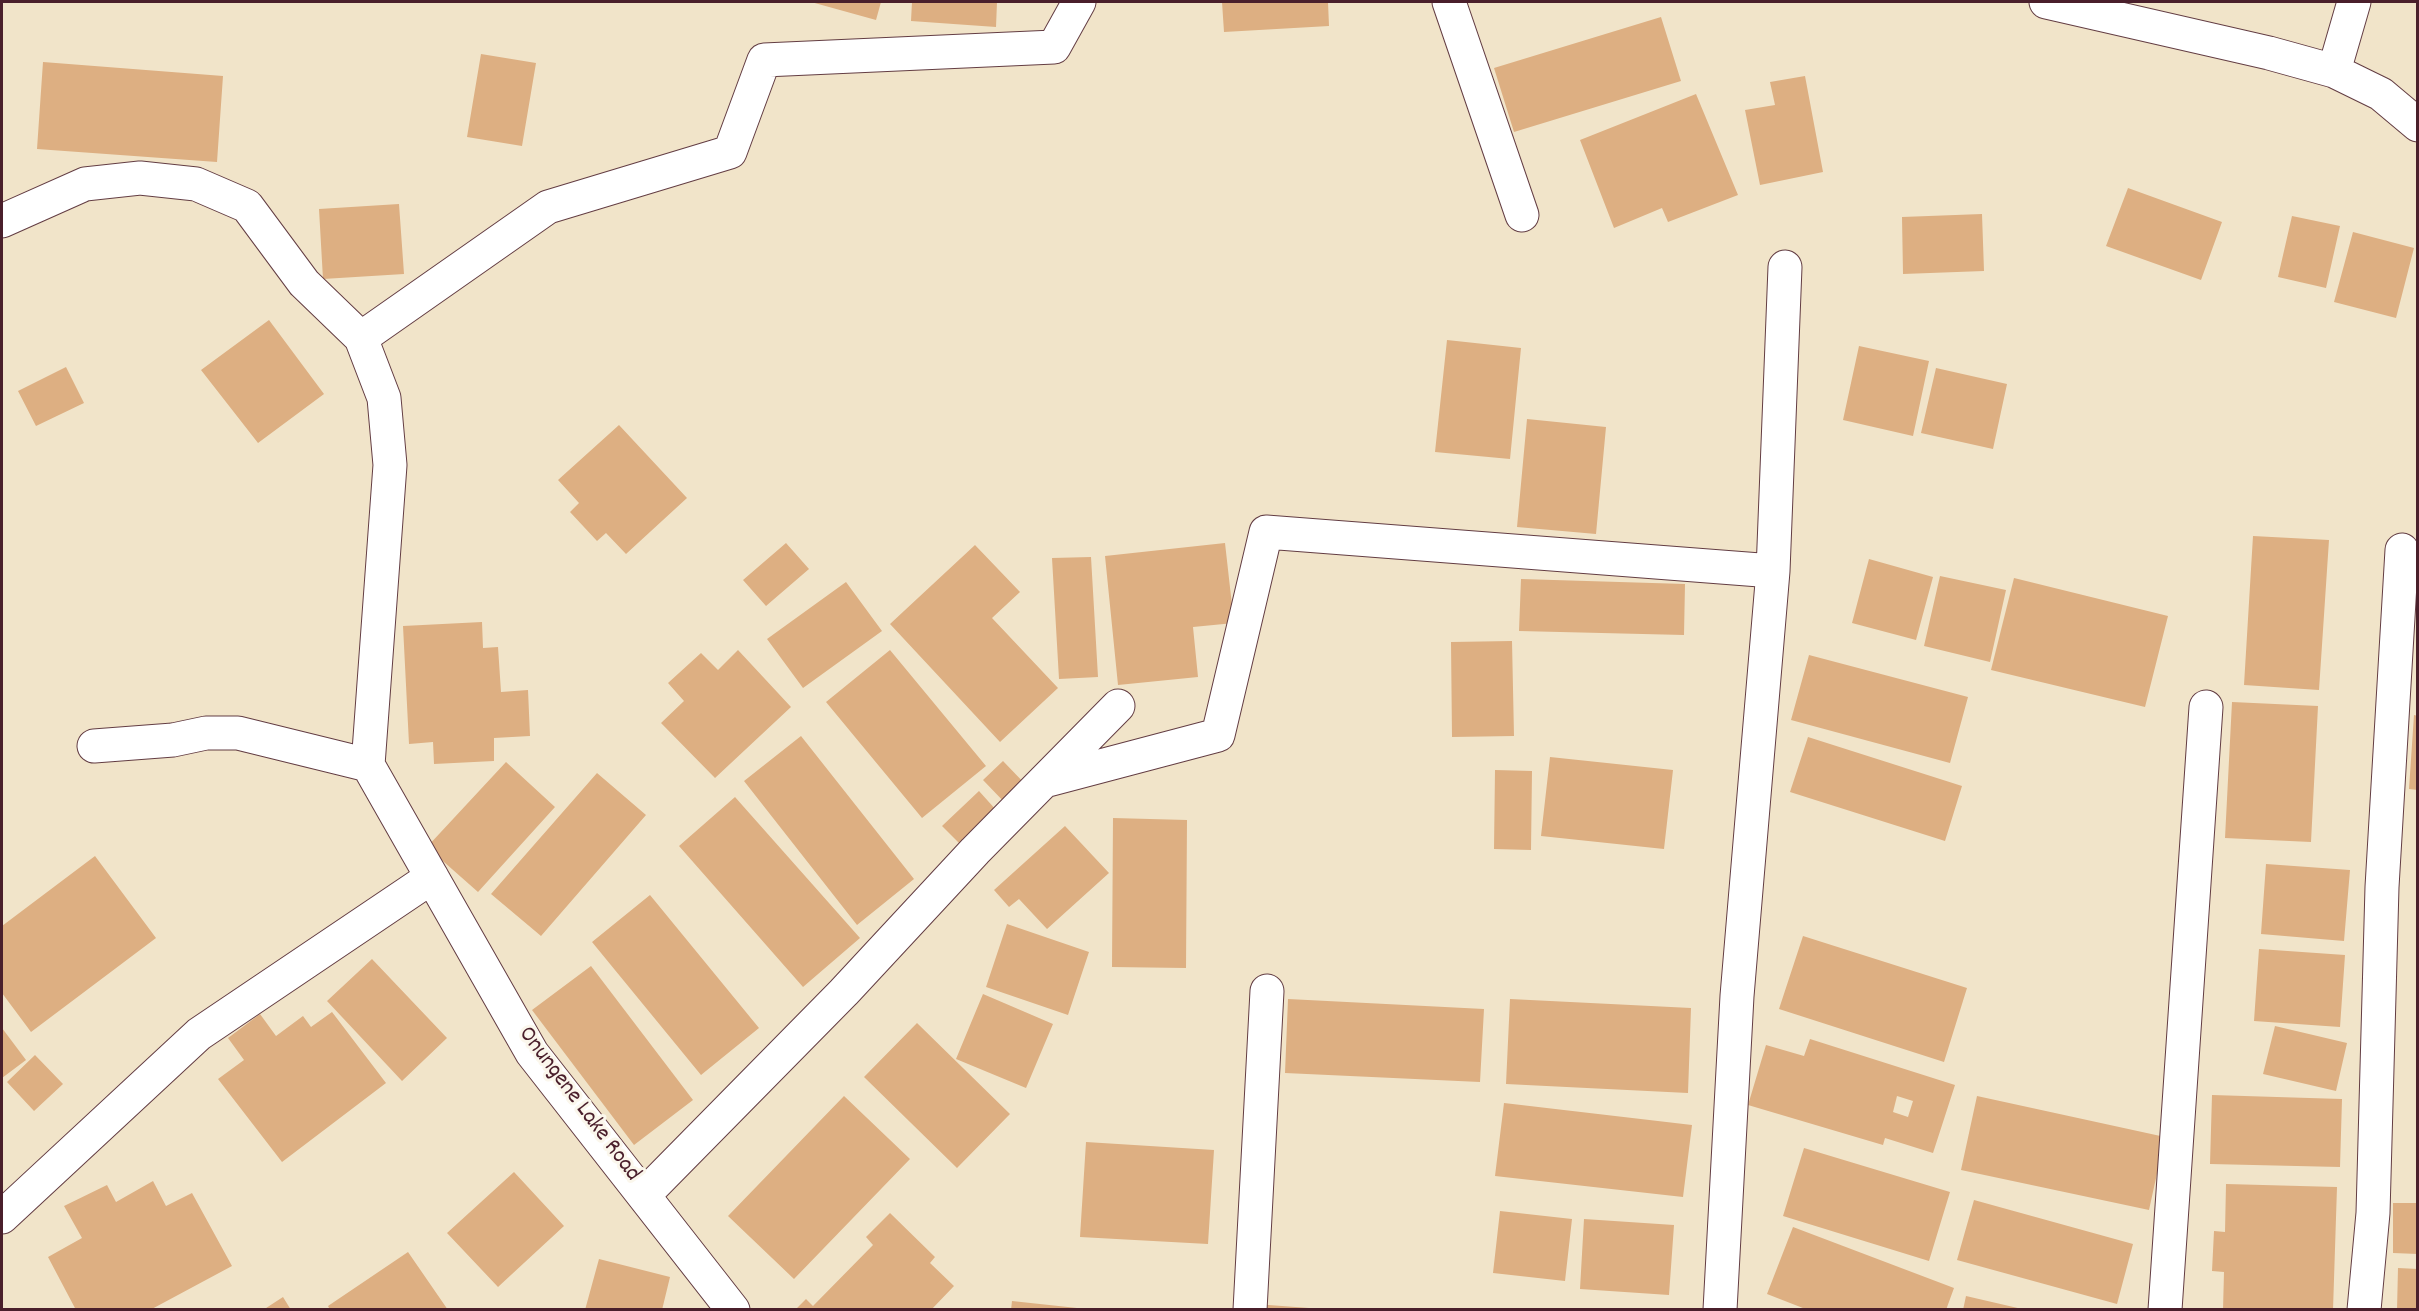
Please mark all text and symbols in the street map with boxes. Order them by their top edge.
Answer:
street label: Onungene Lake Road [510,1022,646,1188]

